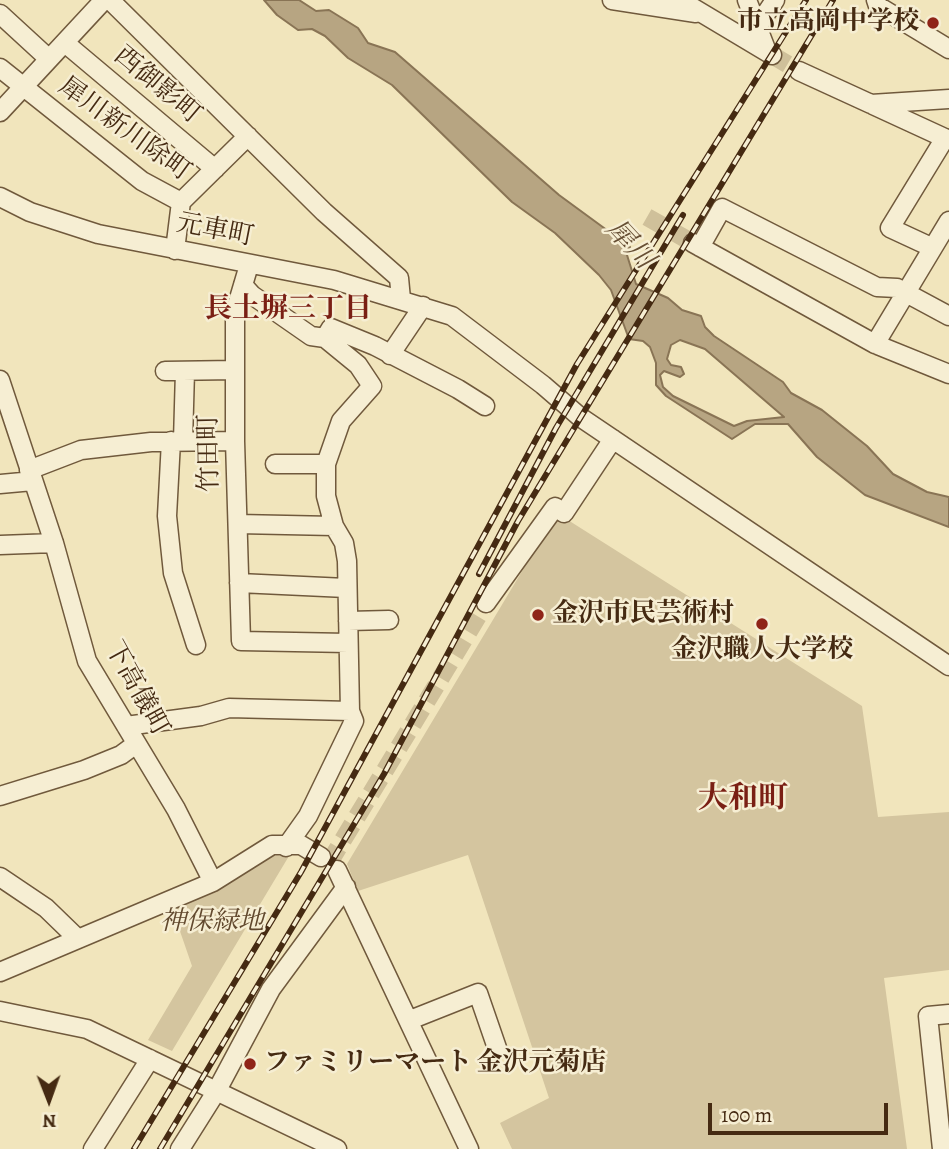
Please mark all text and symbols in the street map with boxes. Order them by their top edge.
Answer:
place label: 市立高岡中学校 [737,7,919,39]
marker: 市立高岡中学校 [925,15,941,31]
street label: 西御影町 [107,41,207,131]
street label: 犀川新川除町 [52,72,196,188]
street label: 元車町 [174,208,256,254]
water label: 犀川 [598,213,660,277]
district label: 長土塀三丁目 [204,293,372,327]
street label: 竹田町 [194,414,226,492]
place label: 金沢市民芸術村 [552,599,734,631]
marker: 金沢市民芸術村 [530,607,546,623]
marker: 金沢職人大学校 [754,616,770,632]
place label: 金沢職人大学校 [671,635,853,667]
street label: 下高儀町 [97,636,175,742]
district label: 大和町 [698,782,788,818]
park label: 神保緑地 [160,907,264,939]
place label: ファミリーマート 金沢元菊店 [264,1048,607,1080]
marker: ファミリーマート 金沢元菊店 [242,1056,258,1072]
north arrow [14,1065,84,1135]
scale bar [711,1090,891,1134]
text: 100 m [721,1101,772,1129]
text: N [42,1108,57,1134]

